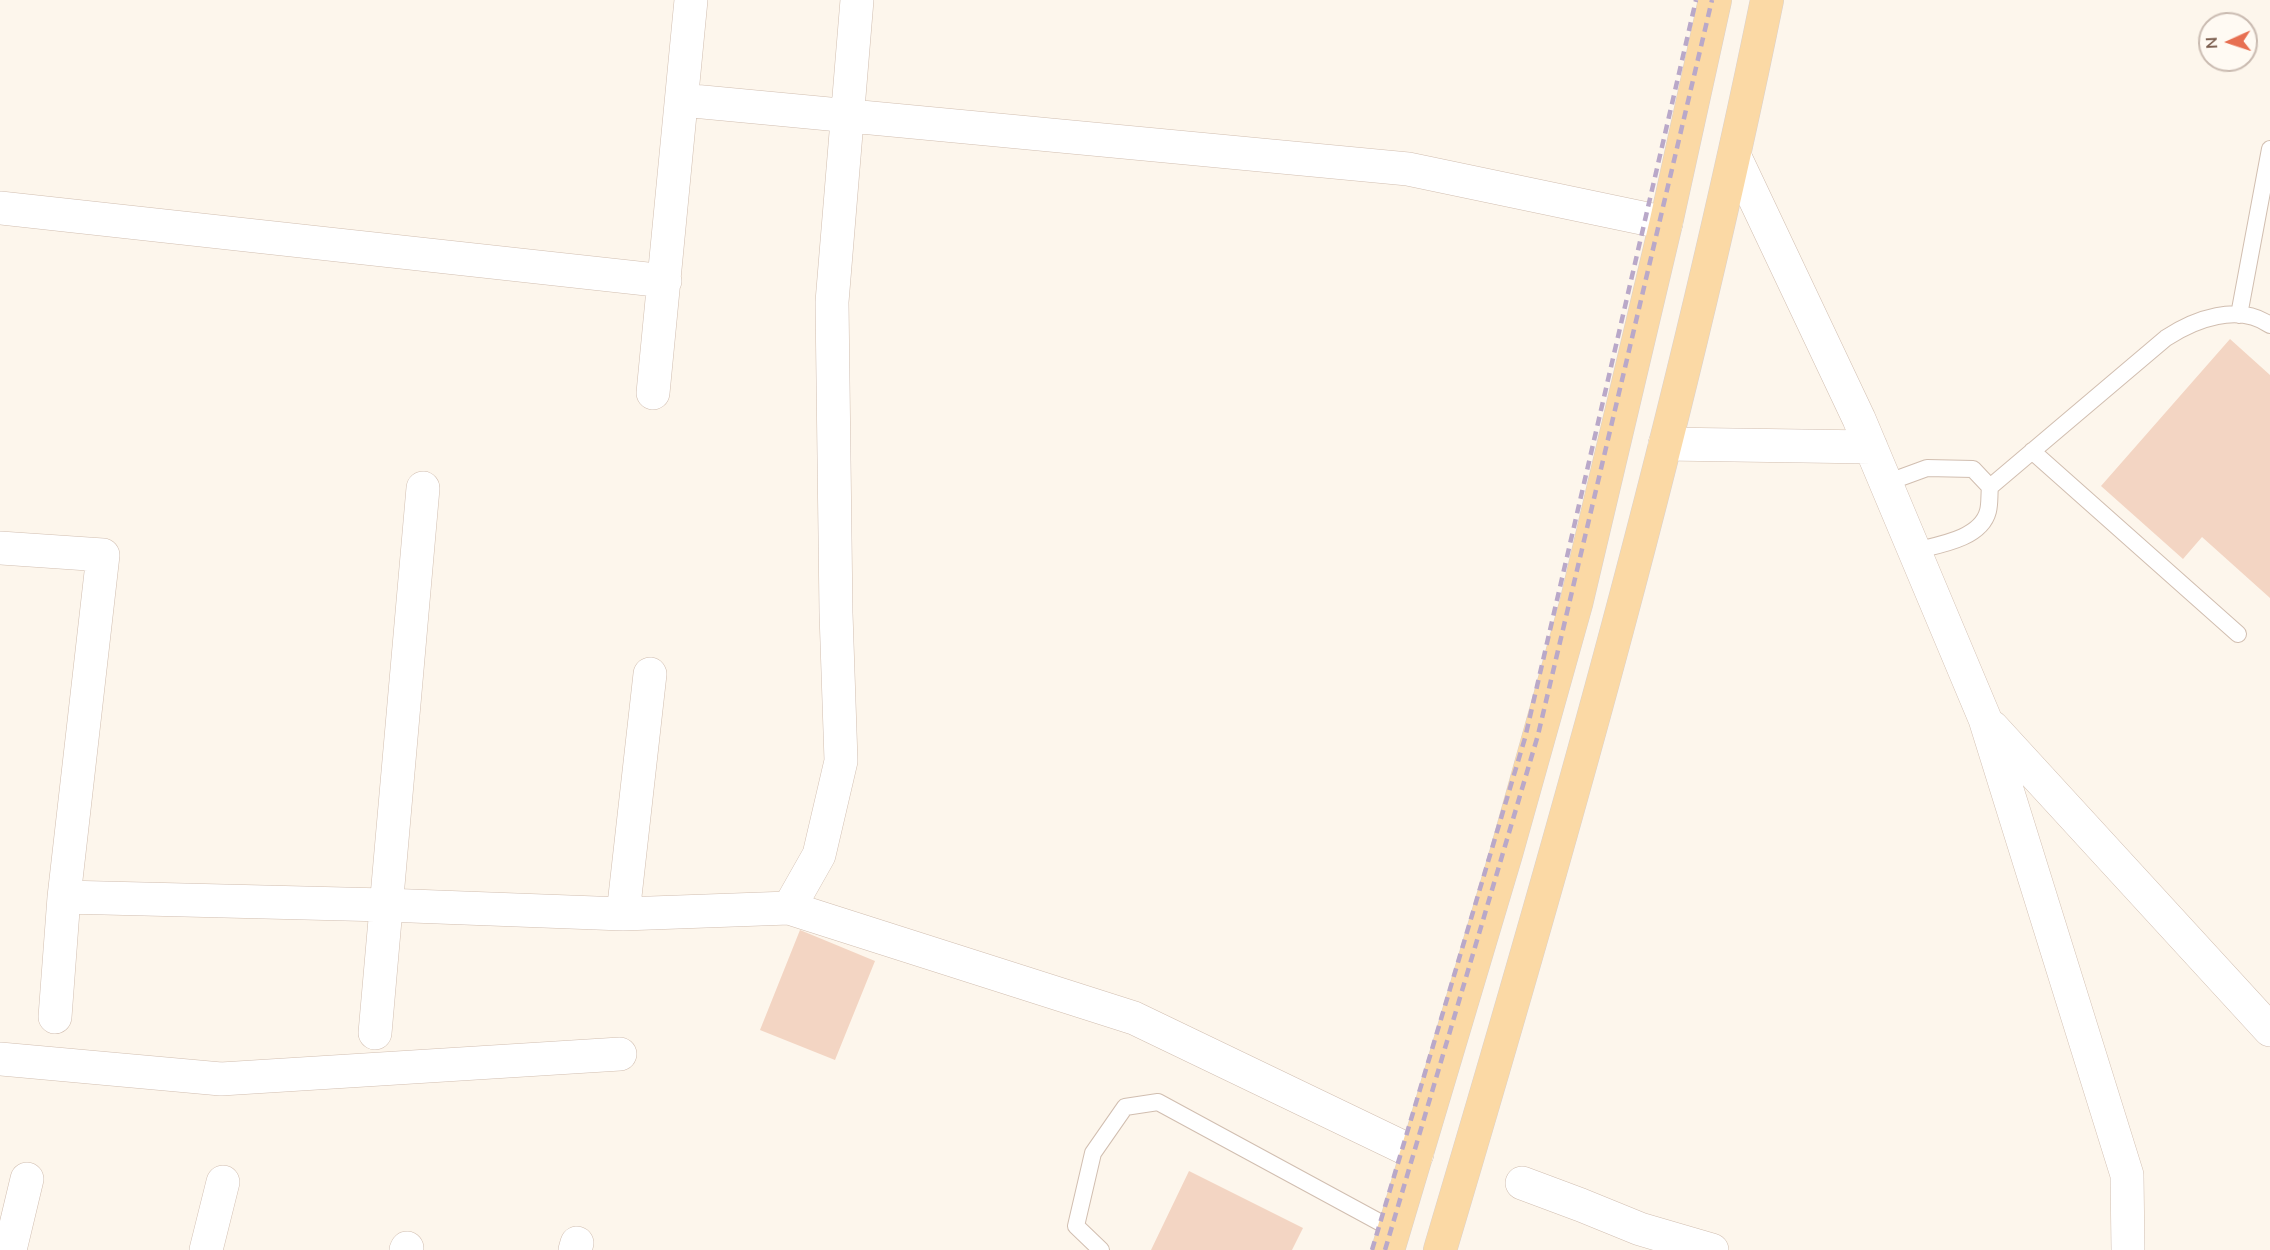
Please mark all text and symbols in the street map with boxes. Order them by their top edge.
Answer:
north arrow [2198,12,2258,72]
text: N [2201,36,2223,49]

